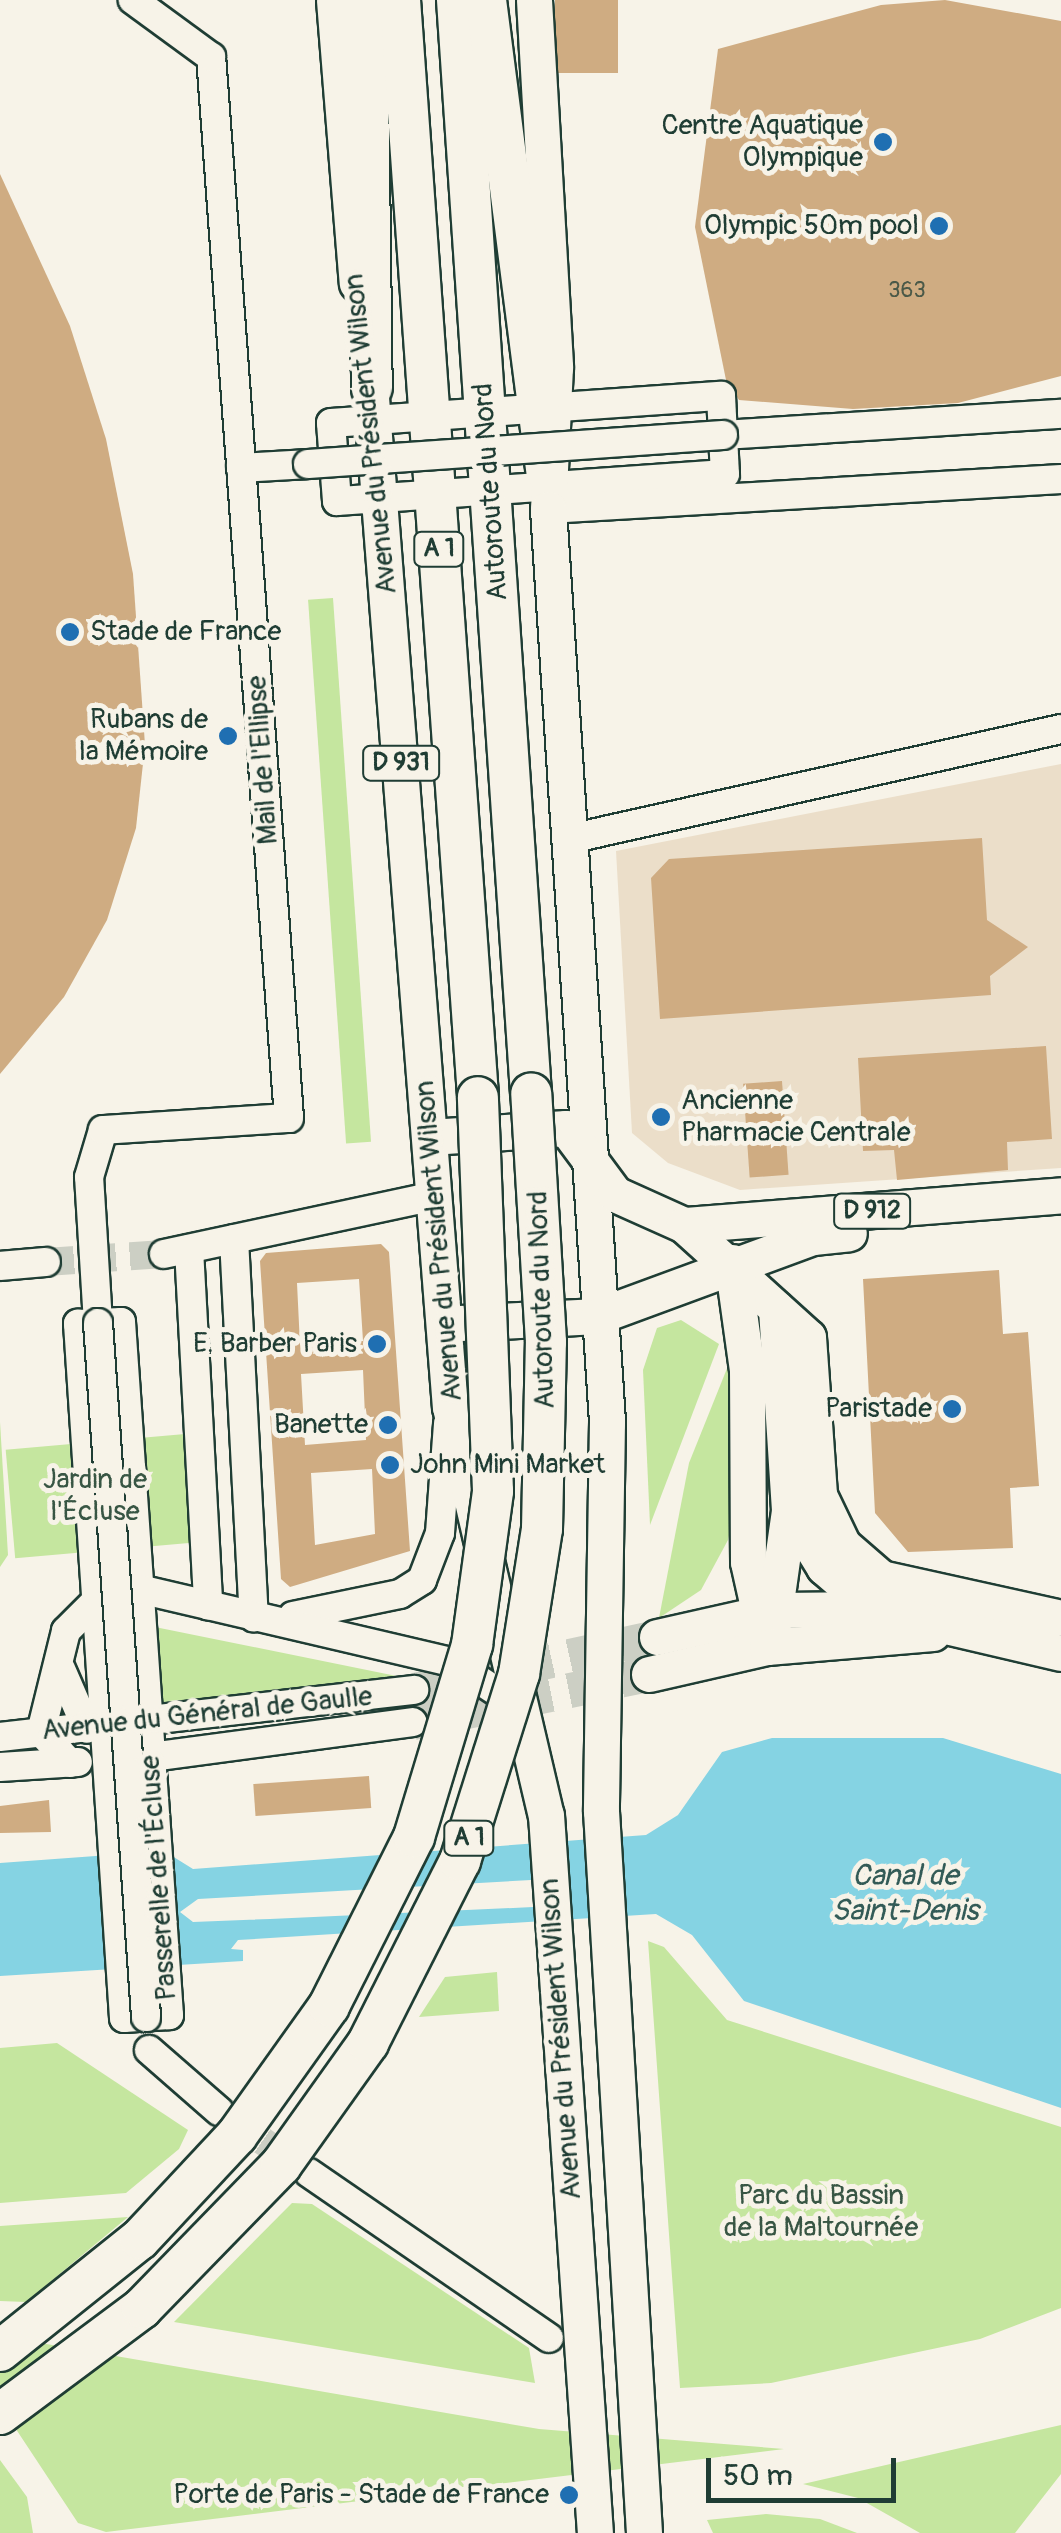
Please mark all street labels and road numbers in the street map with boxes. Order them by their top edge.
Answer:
street label: Avenue du Président Wilson [337,272,405,596]
street label: Autoroute du Nord [467,382,515,602]
road number: A 1 [412,529,466,569]
street label: Mail de l'Ellipse [240,674,286,846]
road number: D 931 [361,743,441,783]
street label: Avenue du Président Wilson [408,1079,470,1403]
street label: Autoroute du Nord [521,1190,563,1410]
road number: D 912 [832,1191,912,1231]
street label: Avenue du Général de Gaulle [40,1680,374,1748]
street label: Passerelle de l'Écluse [134,1754,184,2002]
road number: A 1 [442,1818,496,1858]
street label: Avenue du Président Wilson [533,1877,589,2201]

